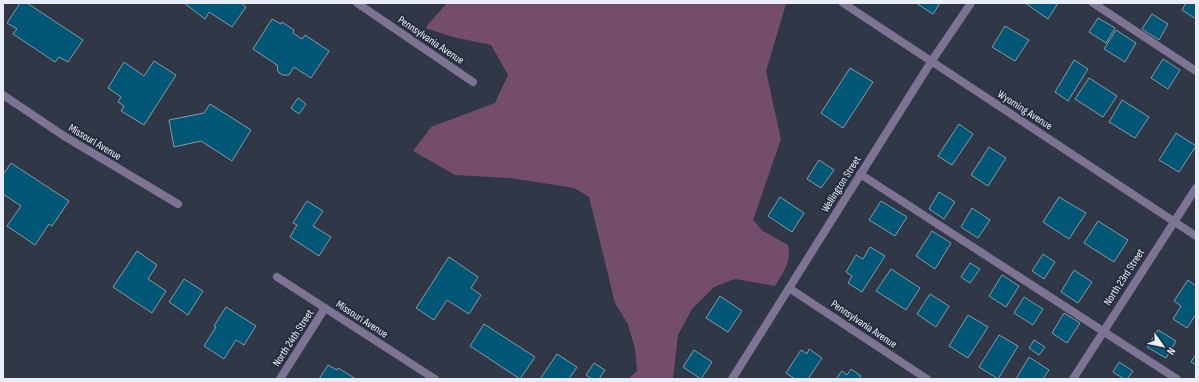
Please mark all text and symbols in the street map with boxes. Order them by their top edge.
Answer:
street label: Pennsylvania Avenue [396,13,466,67]
street label: Wyoming Avenue [995,87,1055,133]
street label: Missouri Avenue [66,121,124,163]
street label: Wellington Street [818,153,864,215]
street label: North 23rd Street [1101,246,1147,308]
street label: Missouri Avenue [334,297,390,341]
street label: Pennsylvania Avenue [829,297,899,351]
street label: North 24th Street [270,307,317,369]
north arrow [1143,326,1183,366]
text: N [1164,345,1178,357]

